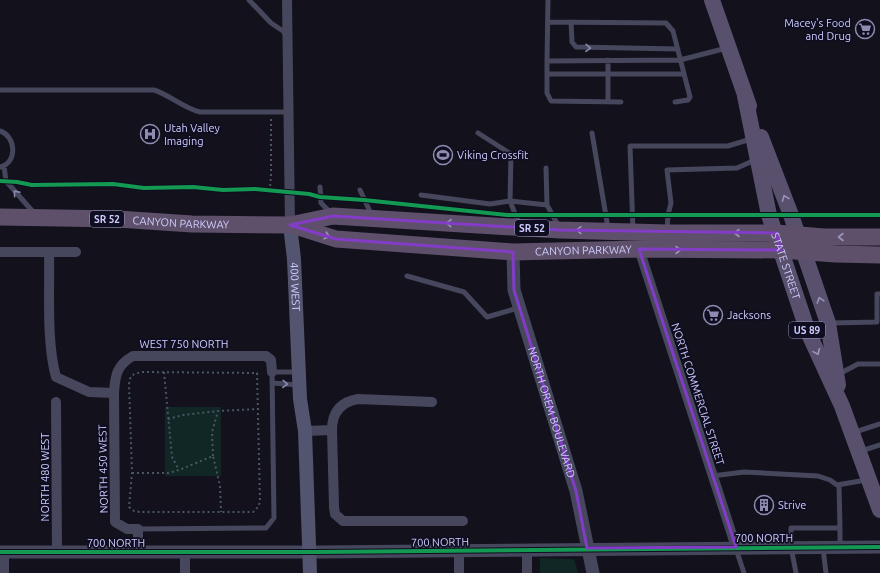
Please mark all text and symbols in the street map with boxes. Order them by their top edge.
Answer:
place label: Macey's Food and Drug [784,17,851,42]
supermarket icon: Macey's Food and Drug [854,18,876,40]
one-way arrow [585,44,591,52]
place label: Utah Valley Imaging [164,122,221,147]
hospital icon: Utah Valley Imaging [139,123,161,145]
sports icon: Viking Crossfit [432,144,454,166]
place label: Viking Crossfit [457,149,529,161]
one-way arrow [14,191,21,198]
one-way arrow [781,195,789,202]
road number: SR 52 [90,211,124,227]
street label: CANYON PARKWAY [132,214,230,230]
one-way arrow [446,219,452,227]
road number: SR 52 [515,220,549,236]
one-way arrow [576,226,582,234]
one-way arrow [734,229,740,237]
one-way arrow [324,231,331,240]
street label: STATE STREET [769,231,803,301]
one-way arrow [838,233,844,241]
street label: CANYON PARKWAY [535,243,632,257]
one-way arrow [675,246,681,254]
street label: 400 WEST [288,262,302,312]
one-way arrow [816,296,825,303]
supermarket icon: Jacksons [702,304,724,326]
place label: Jacksons [727,309,771,321]
street label: NORTH COMMERCIAL STREET [669,321,727,467]
road number: US 89 [789,322,825,338]
street label: WEST 750 NORTH [140,338,228,350]
street label: NORTH OREM BOULEVARD [526,345,578,479]
one-way arrow [813,349,821,356]
one-way arrow [282,380,288,388]
street label: NORTH 450 WEST [96,424,110,514]
street label: NORTH 480 WEST [39,433,51,521]
building icon: Strive [753,494,775,516]
place label: Strive [778,499,806,511]
street label: 700 NORTH [735,532,793,544]
street label: 700 NORTH [411,535,469,549]
street label: 700 NORTH [87,537,145,549]

